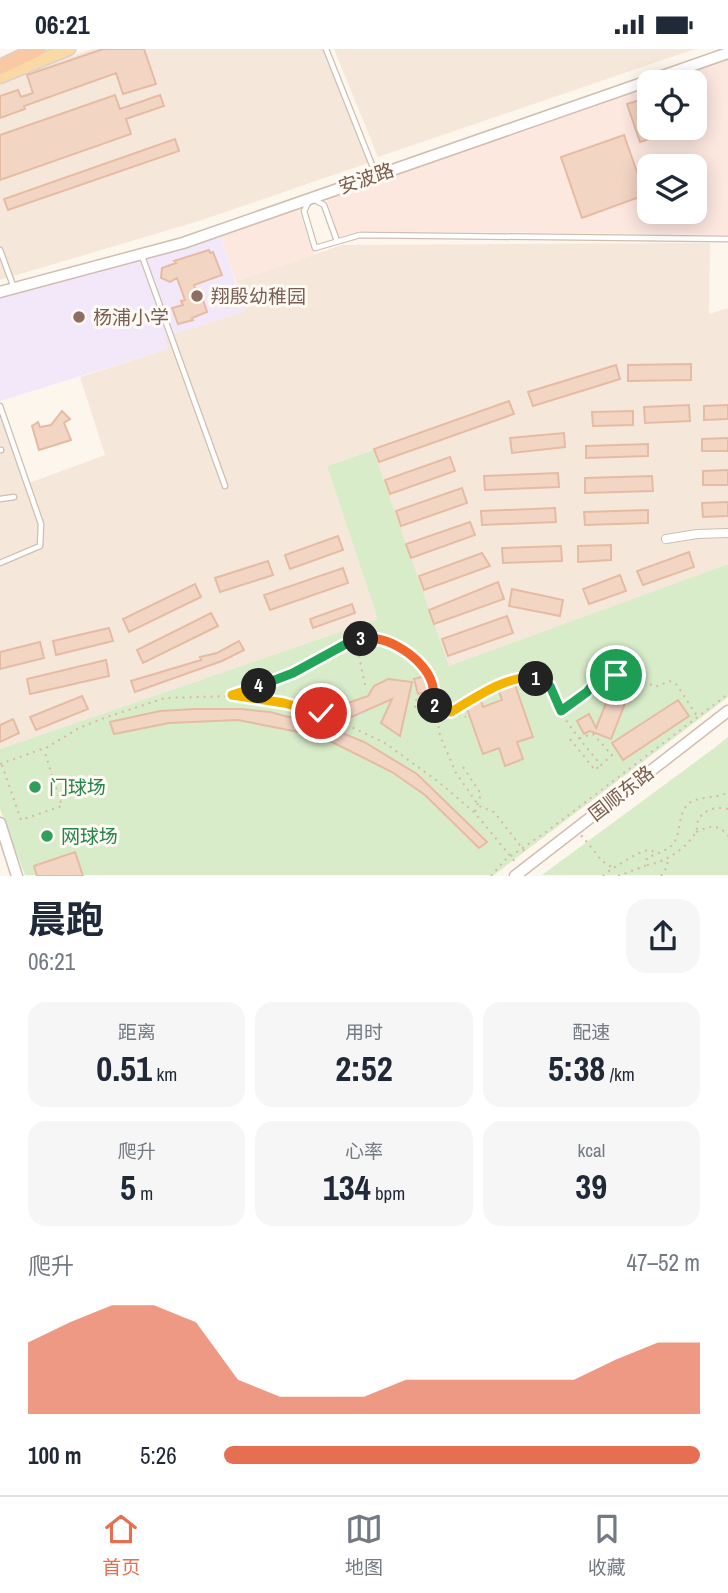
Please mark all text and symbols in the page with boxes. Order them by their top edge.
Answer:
text: 06:21 [35,7,90,42]
map controls [637,70,707,224]
button: locate [637,70,707,140]
button: layers [637,154,707,224]
street label: 安波路 [335,156,397,200]
place label: 翔殷幼稚园 [211,283,306,309]
marker: 翔殷幼稚园 [189,288,205,304]
place label: 杨浦小学 [93,304,169,330]
marker: 杨浦小学 [71,309,87,325]
pin: 3 [344,621,378,657]
text: 3 [356,625,365,651]
pin [586,645,646,705]
icon: arrive [597,656,635,694]
pin: 1 [518,661,554,697]
text: 1 [531,665,540,691]
pin: 4 [242,669,276,703]
text: 4 [254,672,263,698]
pin [291,683,351,743]
pin: 2 [418,689,452,723]
text: 2 [430,692,439,718]
icon: check [302,694,340,732]
street label: 国顺东路 [583,759,659,827]
place label: 门球场 [49,774,106,800]
marker: 门球场 [27,779,43,795]
place label: 网球场 [61,823,118,849]
marker: 网球场 [39,828,55,844]
text: 晨跑 [28,894,104,945]
button: share [626,899,700,973]
text: 06:21 [28,946,75,977]
text: 距离 [118,1019,156,1045]
text: 用时 [345,1019,383,1045]
text: 配速 [572,1019,610,1045]
text: 0.51 [96,1045,152,1092]
text: 2:52 [335,1045,393,1092]
text: 5:38 [548,1045,605,1092]
text: km [152,1061,177,1087]
text: /km [605,1061,635,1087]
text: kcal [577,1137,605,1163]
text: 爬升 [118,1138,156,1164]
text: 心率 [345,1138,383,1164]
text: 39 [575,1163,607,1210]
text: 5 [120,1164,136,1211]
text: 134 [323,1164,371,1211]
text: m [136,1180,153,1206]
text: bpm [371,1180,405,1206]
text: 47–52 m [627,1247,700,1278]
text: 爬升 [28,1250,74,1281]
text: 100 m [28,1440,81,1471]
text: 5:26 [140,1440,177,1471]
tab: 首页 [102,1510,140,1580]
tab: 地图 [345,1510,383,1580]
tab: 收藏 [588,1510,626,1580]

